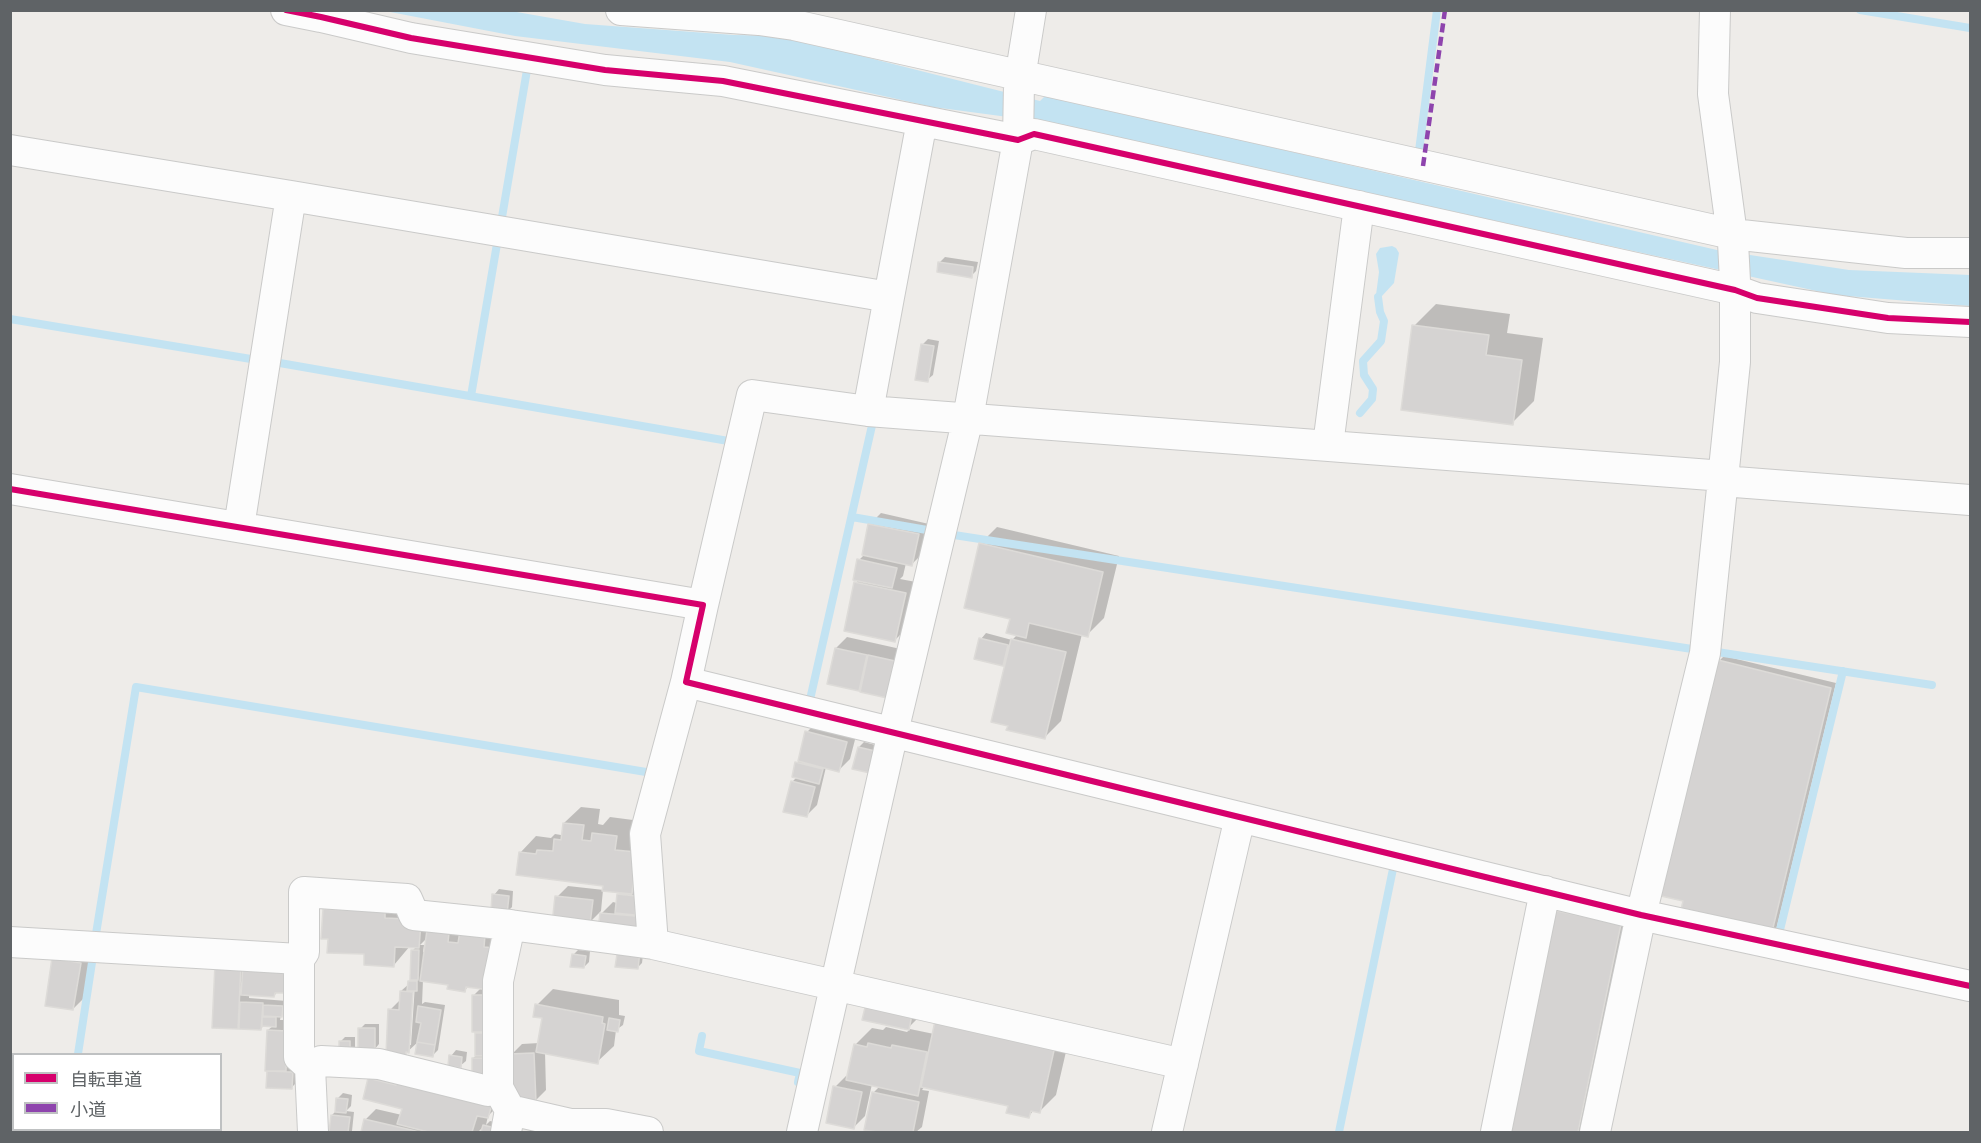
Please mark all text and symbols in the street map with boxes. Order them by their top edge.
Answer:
legend [12,1053,222,1131]
text: 自転車道 [70,1072,142,1090]
text: 小道 [70,1102,106,1120]

